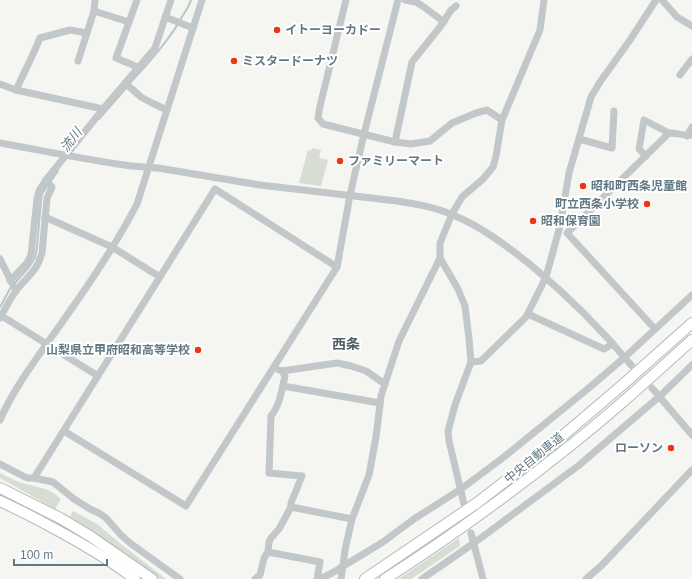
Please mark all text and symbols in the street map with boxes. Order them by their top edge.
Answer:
place label: イトーヨーカドー [285,23,381,37]
marker: イトーヨーカドー [272,25,282,35]
place label: ミスタードーナツ [242,54,338,68]
marker: ミスタードーナツ [229,56,239,66]
water label: 流川 [57,124,86,155]
place label: ファミリーマート [348,154,444,168]
marker: ファミリーマート [335,156,345,166]
place label: 昭和町西条児童館 [591,179,687,193]
marker: 昭和町西条児童館 [578,181,588,191]
place label: 町立西条小学校 [555,197,639,211]
marker: 町立西条小学校 [642,199,652,209]
place label: 昭和保育園 [541,214,601,228]
marker: 昭和保育園 [528,216,538,226]
district label: 西条 [332,336,360,352]
place label: 山梨県立甲府昭和高等学校 [46,343,190,357]
marker: 山梨県立甲府昭和高等学校 [193,345,203,355]
street label: 中央自動車道 [502,430,566,486]
place label: ローソン [615,441,663,455]
marker: ローソン [666,443,676,453]
scale bar [14,541,107,567]
text: 100 m [20,548,53,562]

